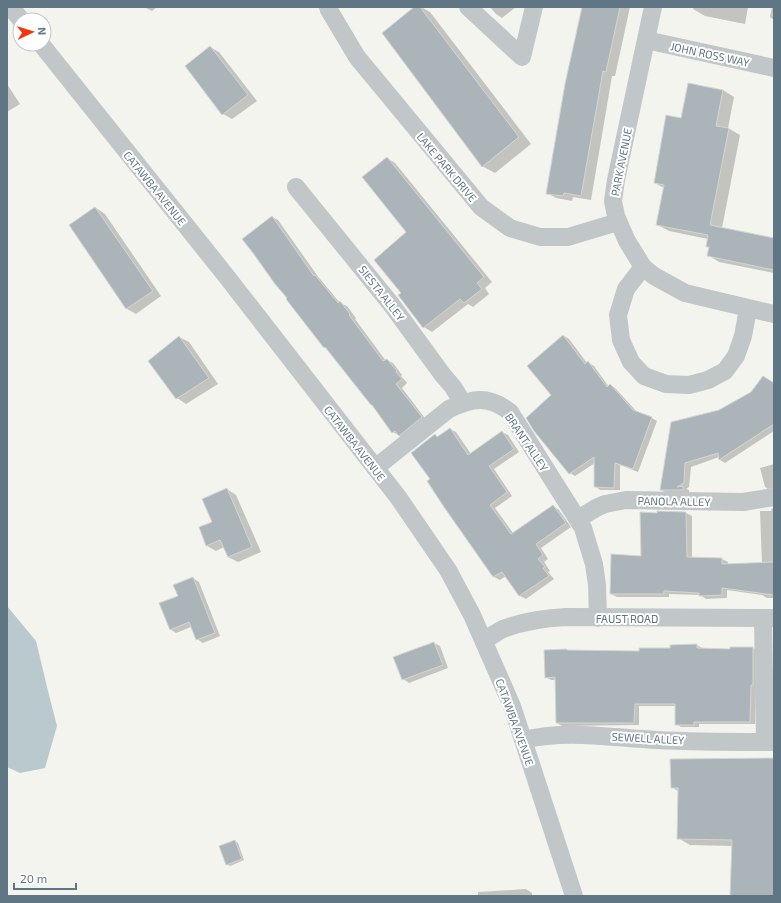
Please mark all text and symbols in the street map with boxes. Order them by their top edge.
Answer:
north arrow [12,12,52,52]
text: N [36,27,49,36]
street label: JOHN ROSS WAY [669,39,751,69]
street label: PARK AVENUE [608,127,634,197]
street label: LAKE PARK DRIVE [414,130,480,204]
street label: CATAWBA AVENUE [121,148,189,228]
street label: SIESTA ALLEY [356,263,408,324]
street label: CATAWBA AVENUE [322,403,388,483]
street label: BRANT ALLEY [503,411,552,474]
street label: PANOLA ALLEY [637,494,711,508]
street label: FAUST ROAD [596,612,658,625]
street label: CATAWBA AVENUE [493,677,537,767]
street label: SEWELL ALLEY [611,730,685,746]
scale bar [14,865,76,891]
text: 20 m [20,871,47,885]

